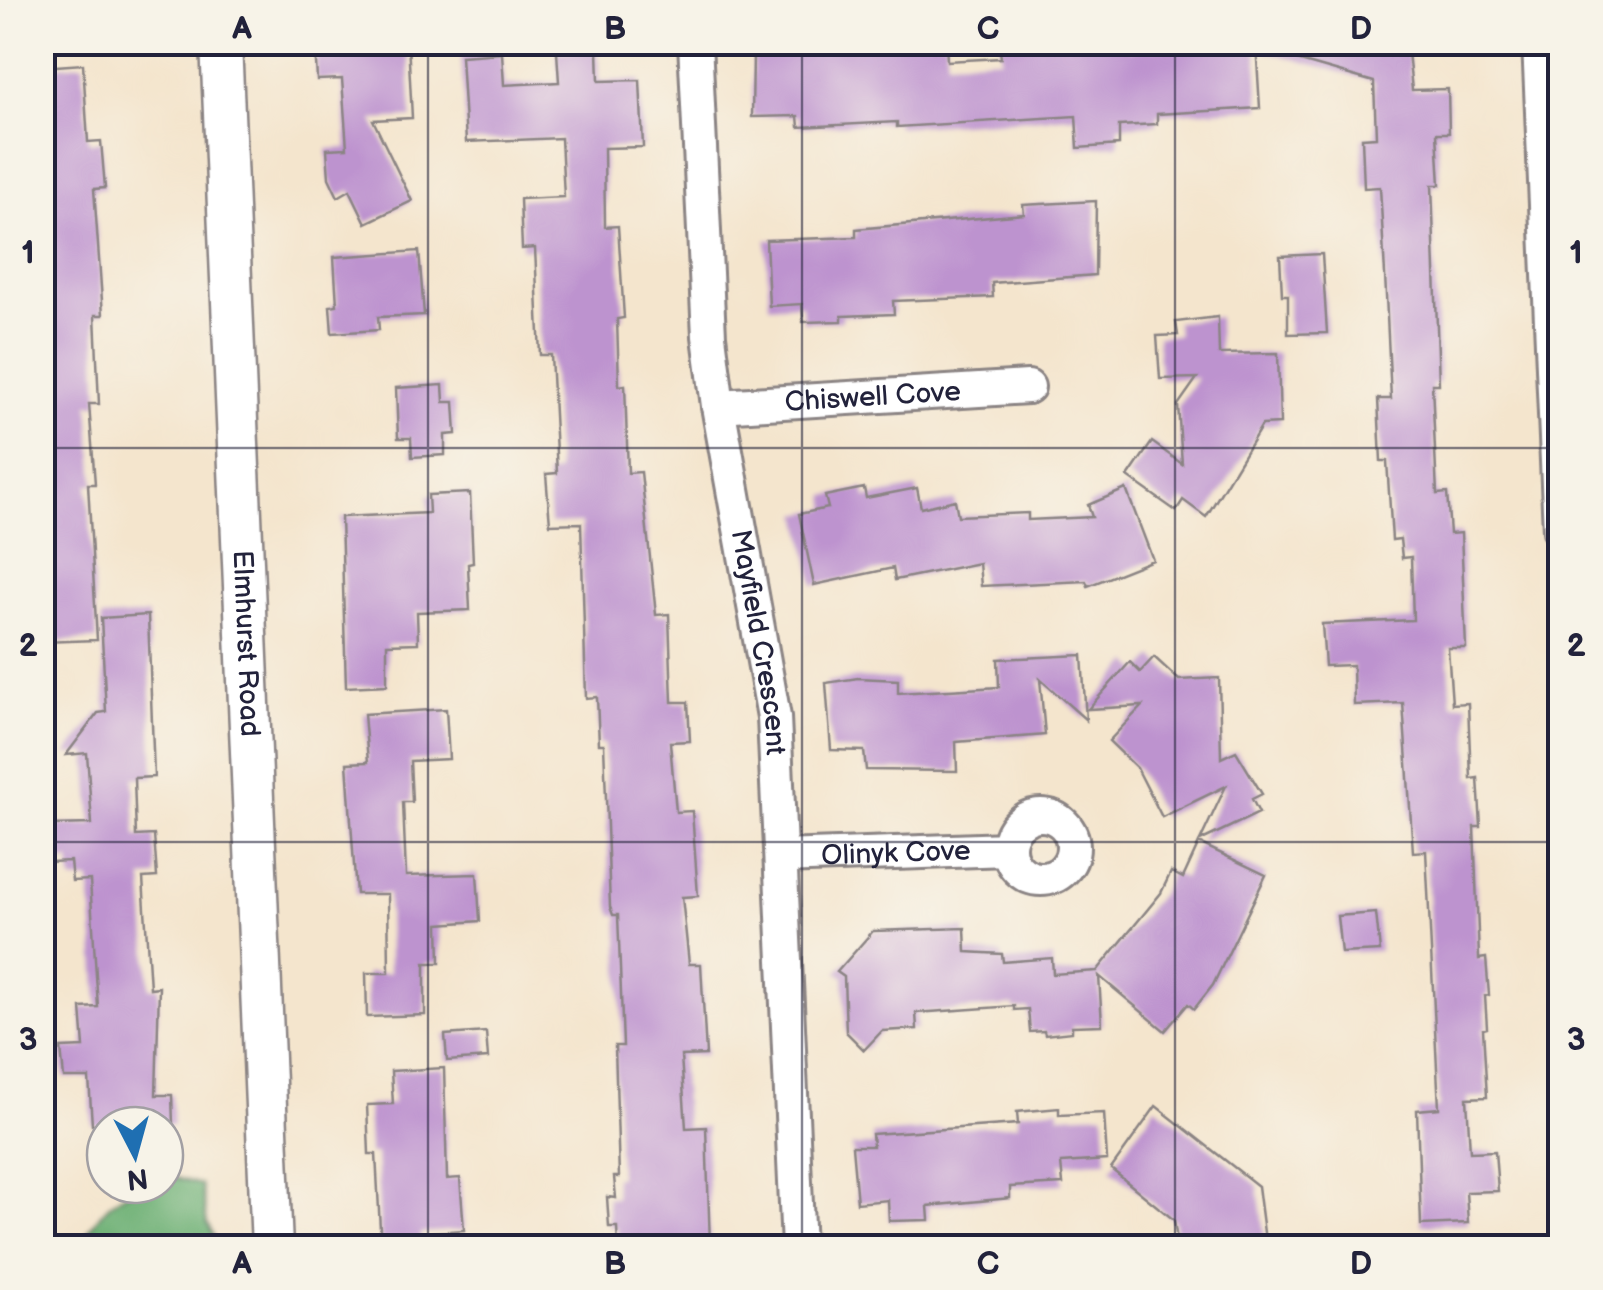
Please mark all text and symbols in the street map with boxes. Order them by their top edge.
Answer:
text: A [231,10,252,49]
text: B [604,10,626,49]
text: C [977,10,999,49]
text: D [1350,10,1372,49]
text: 1 [21,234,35,273]
text: 1 [1569,234,1583,273]
street label: Chiswell Cove [784,375,962,418]
street label: Mayfield Crescent [724,527,792,756]
street label: Elmhurst Road [226,549,267,737]
text: 2 [18,627,38,666]
text: 2 [1566,627,1586,666]
street label: Olinyk Cove [821,834,971,872]
text: 3 [19,1021,37,1060]
text: 3 [1567,1021,1585,1060]
north arrow [85,1105,185,1205]
text: N [125,1161,150,1196]
text: A [231,1245,252,1284]
text: B [604,1245,626,1284]
text: C [977,1245,999,1284]
text: D [1350,1245,1372,1284]

